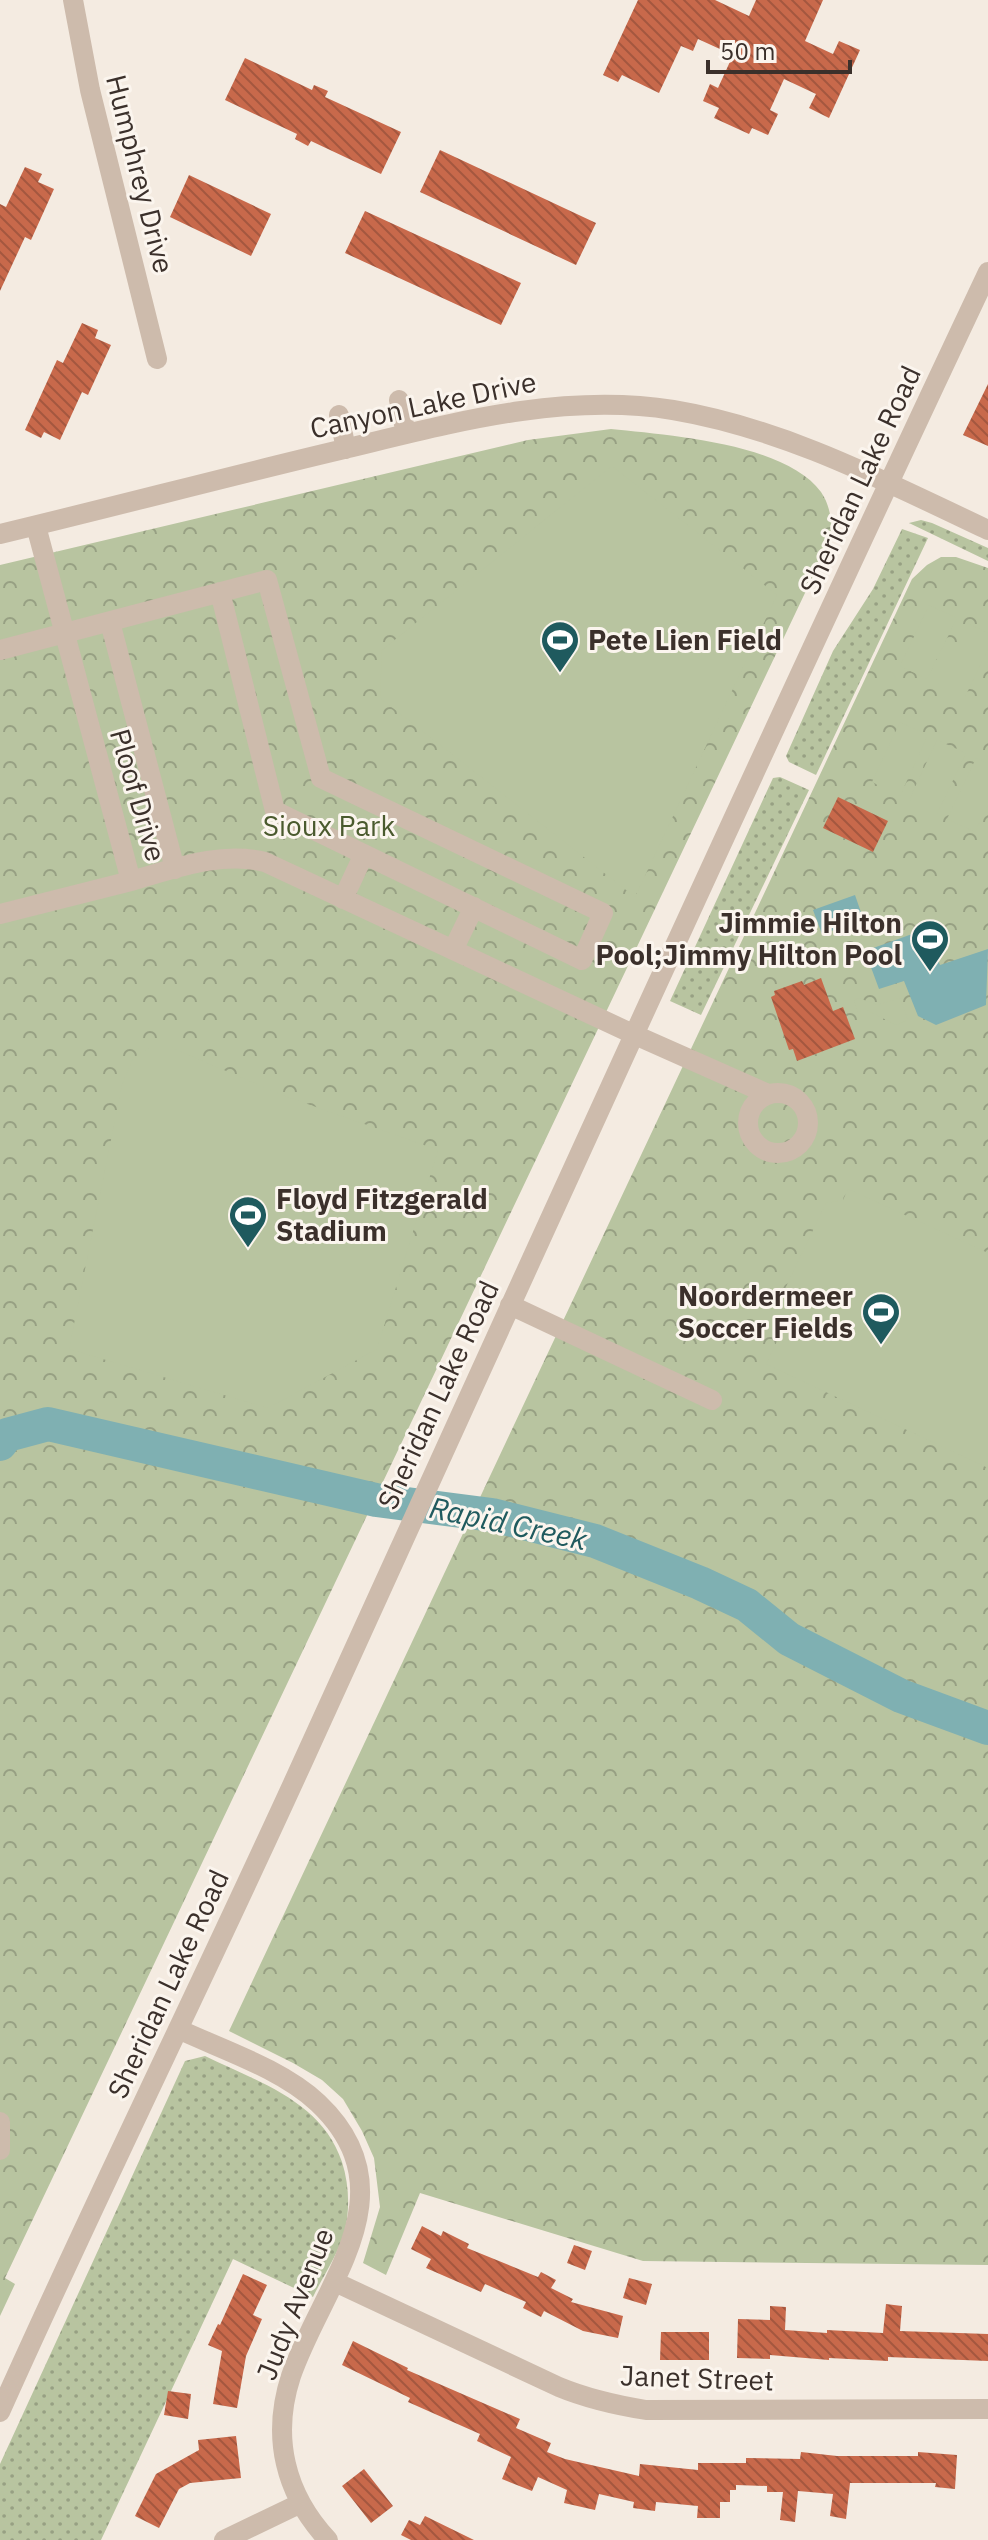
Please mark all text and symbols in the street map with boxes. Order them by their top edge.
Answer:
scale bar [708,24,850,74]
text: 50 m [720,35,775,67]
street label: Humphrey Drive [98,71,183,277]
street label: Sheridan Lake Road [790,360,929,600]
street label: Canyon Lake Drive [306,362,539,447]
sports icon: Pete Lien Field [539,619,581,674]
place label: Pete Lien Field [588,621,782,658]
street label: Ploof Drive [102,724,175,866]
park label: Sioux Park [263,807,395,844]
place label: Jimmie Hilton Pool;Jimmy Hilton Pool [596,904,902,973]
sports icon: Jimmie Hilton Pool;Jimmy Hilton Pool [909,918,951,973]
place label: Floyd Fitzgerald Stadium [276,1180,488,1249]
sports icon: Floyd Fitzgerald Stadium [227,1194,269,1249]
street label: Sheridan Lake Road [368,1275,507,1515]
place label: Noordermeer Soccer Fields [678,1277,853,1346]
sports icon: Noordermeer Soccer Fields [860,1291,902,1346]
water label: Rapid Creek [426,1487,591,1558]
street label: Sheridan Lake Road [98,1864,237,2104]
street label: Judy Avenue [247,2222,342,2385]
street label: Janet Street [620,2356,774,2399]

